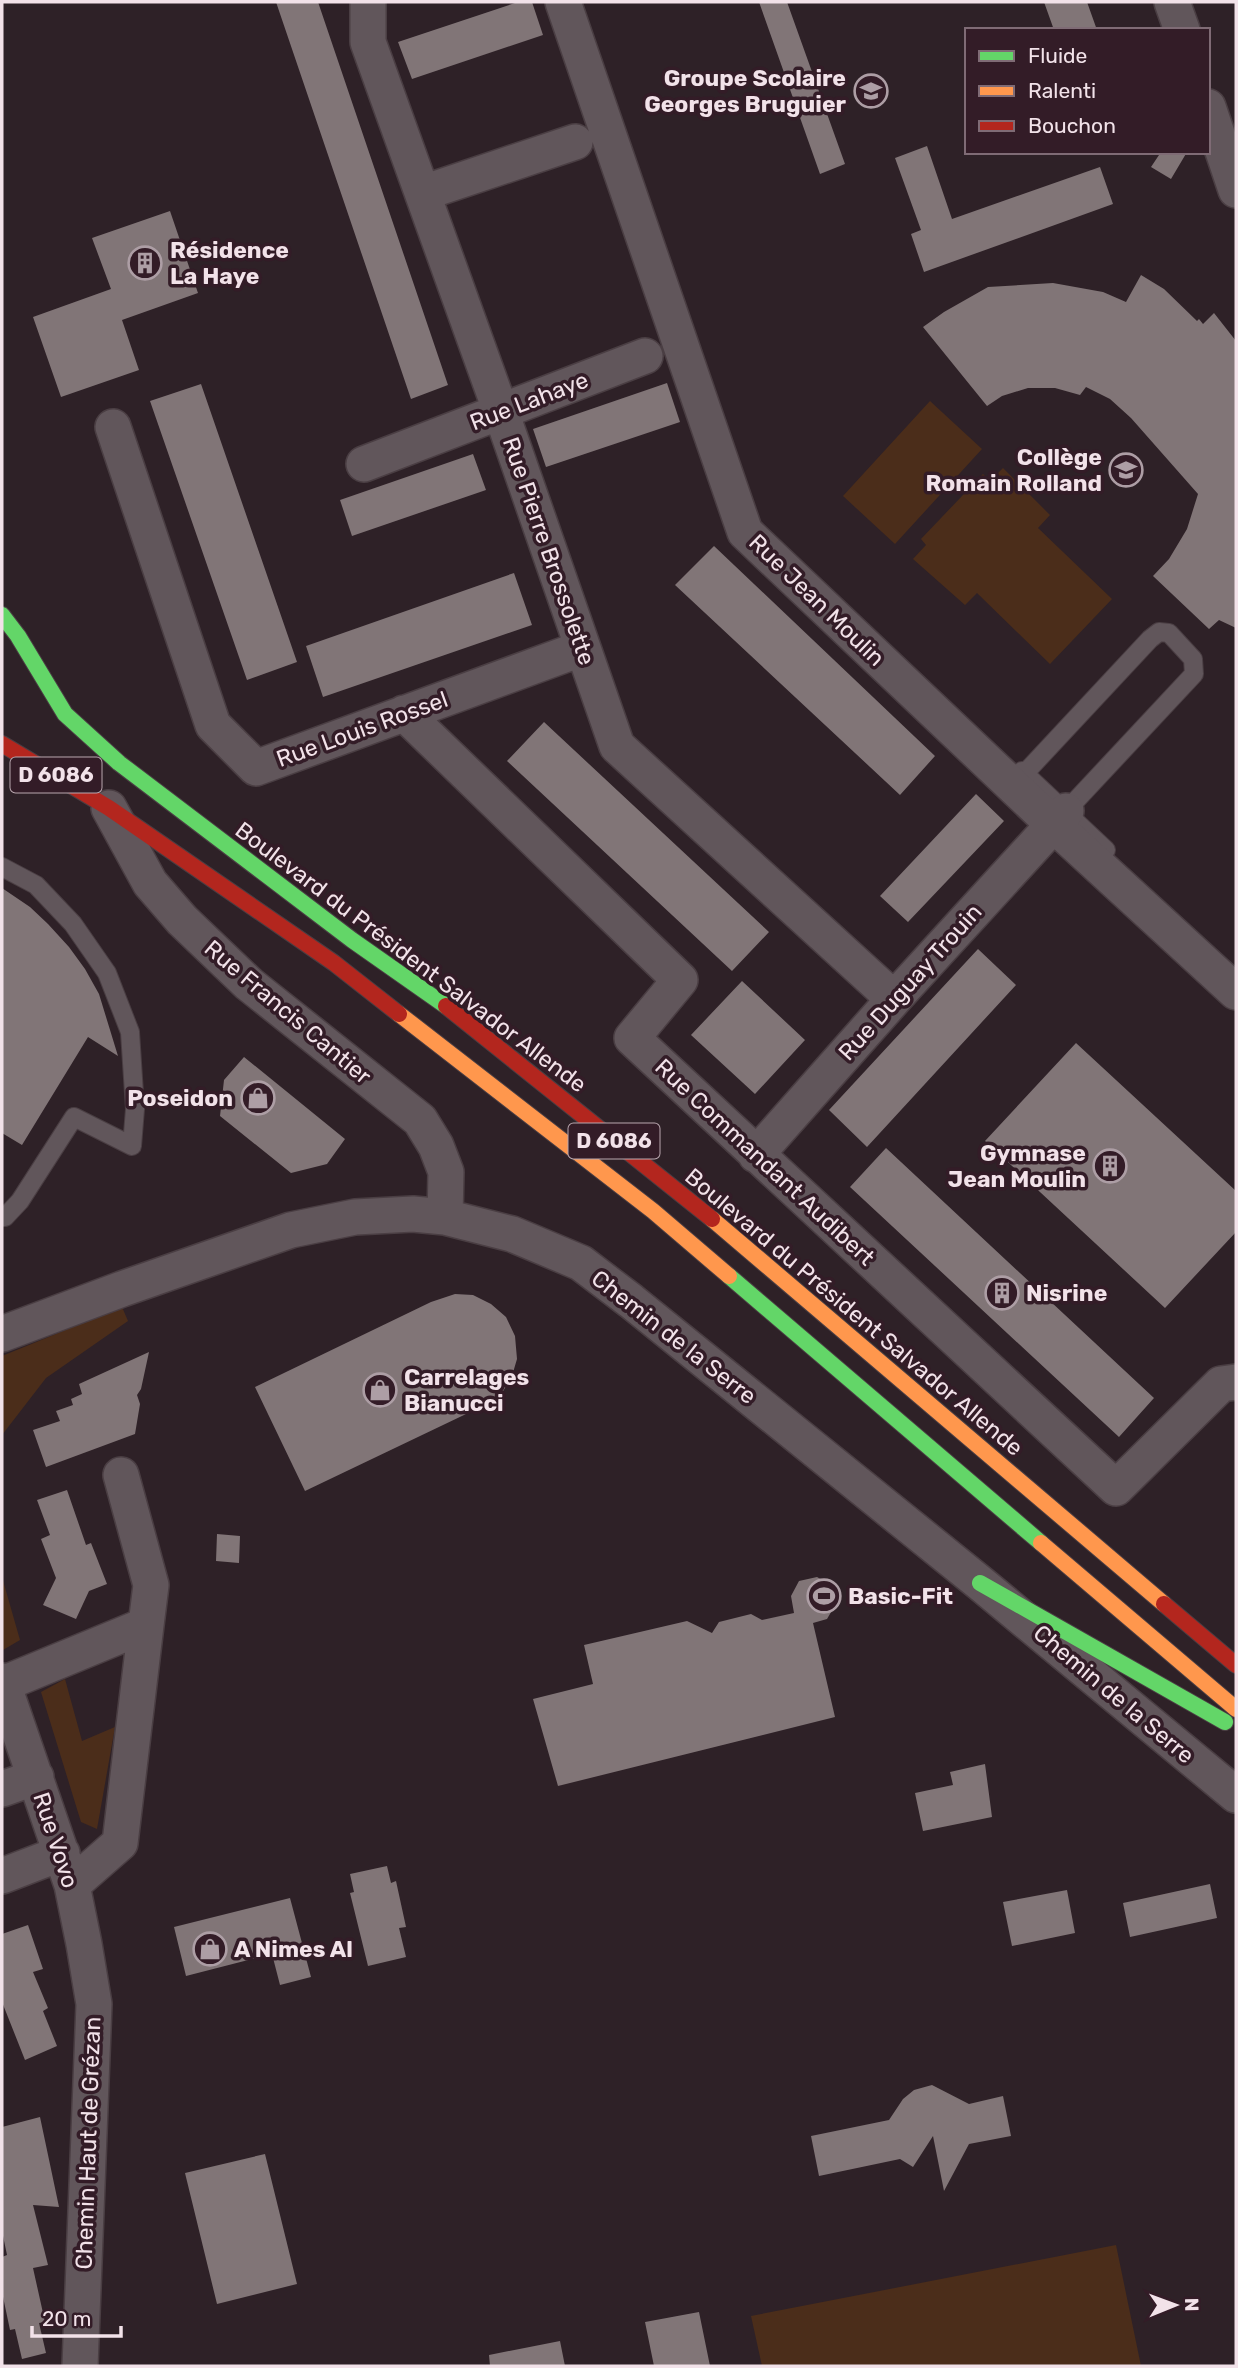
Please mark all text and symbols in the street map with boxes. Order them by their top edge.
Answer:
legend [965,28,1210,154]
text: Fluide [1028,43,1087,68]
place label: Groupe Scolaire Georges Bruguier [644,64,847,118]
school or university icon: Groupe Scolaire Georges Bruguier [852,72,890,110]
text: Ralenti [1028,78,1096,103]
text: Bouchon [1028,113,1116,138]
place label: Résidence La Haye [170,236,289,290]
building icon: Résidence La Haye [126,244,164,282]
street label: Rue Lahaye [466,366,592,436]
street label: Rue Pierre Brossolette [497,433,601,669]
place label: Collège Romain Rolland [925,443,1102,497]
school or university icon: Collège Romain Rolland [1107,451,1145,489]
street label: Rue Jean Moulin [743,528,891,672]
street label: Rue Louis Rossel [273,685,451,773]
road number: D 6086 [10,758,102,792]
street label: Boulevard du Président Salvador Allende [230,816,592,1098]
street label: Rue Duguay Trouin [832,898,988,1066]
street label: Rue Francis Cantier [199,934,377,1090]
street label: Rue Commandant Audibert [649,1053,881,1271]
shop icon: Poseidon [239,1079,277,1117]
place label: Poseidon [127,1084,233,1112]
road number: D 6086 [568,1124,660,1158]
place label: Gymnase Jean Moulin [948,1139,1086,1193]
building icon: Gymnase Jean Moulin [1091,1147,1129,1185]
street label: Boulevard du Président Salvador Allende [679,1162,1029,1462]
street label: Chemin de la Serre [586,1264,762,1410]
building icon: Nisrine [983,1274,1021,1312]
place label: Nisrine [1026,1279,1107,1307]
place label: Carrelages Bianucci [404,1363,530,1417]
shop icon: Carrelages Bianucci [361,1371,399,1409]
sports icon: Basic-Fit [805,1577,843,1615]
place label: Basic-Fit [848,1582,953,1610]
street label: Chemin de la Serre [1028,1619,1200,1769]
street label: Rue Vovo [27,1789,85,1891]
shop icon: A Nimes Al [191,1930,229,1968]
place label: A Nimes Al [234,1935,353,1963]
street label: Chemin Haut de Grézan [70,2016,106,2270]
north arrow [1140,2270,1210,2340]
scale bar [32,2294,121,2338]
text: N [1180,2298,1203,2312]
text: 20 m [42,2306,91,2331]

